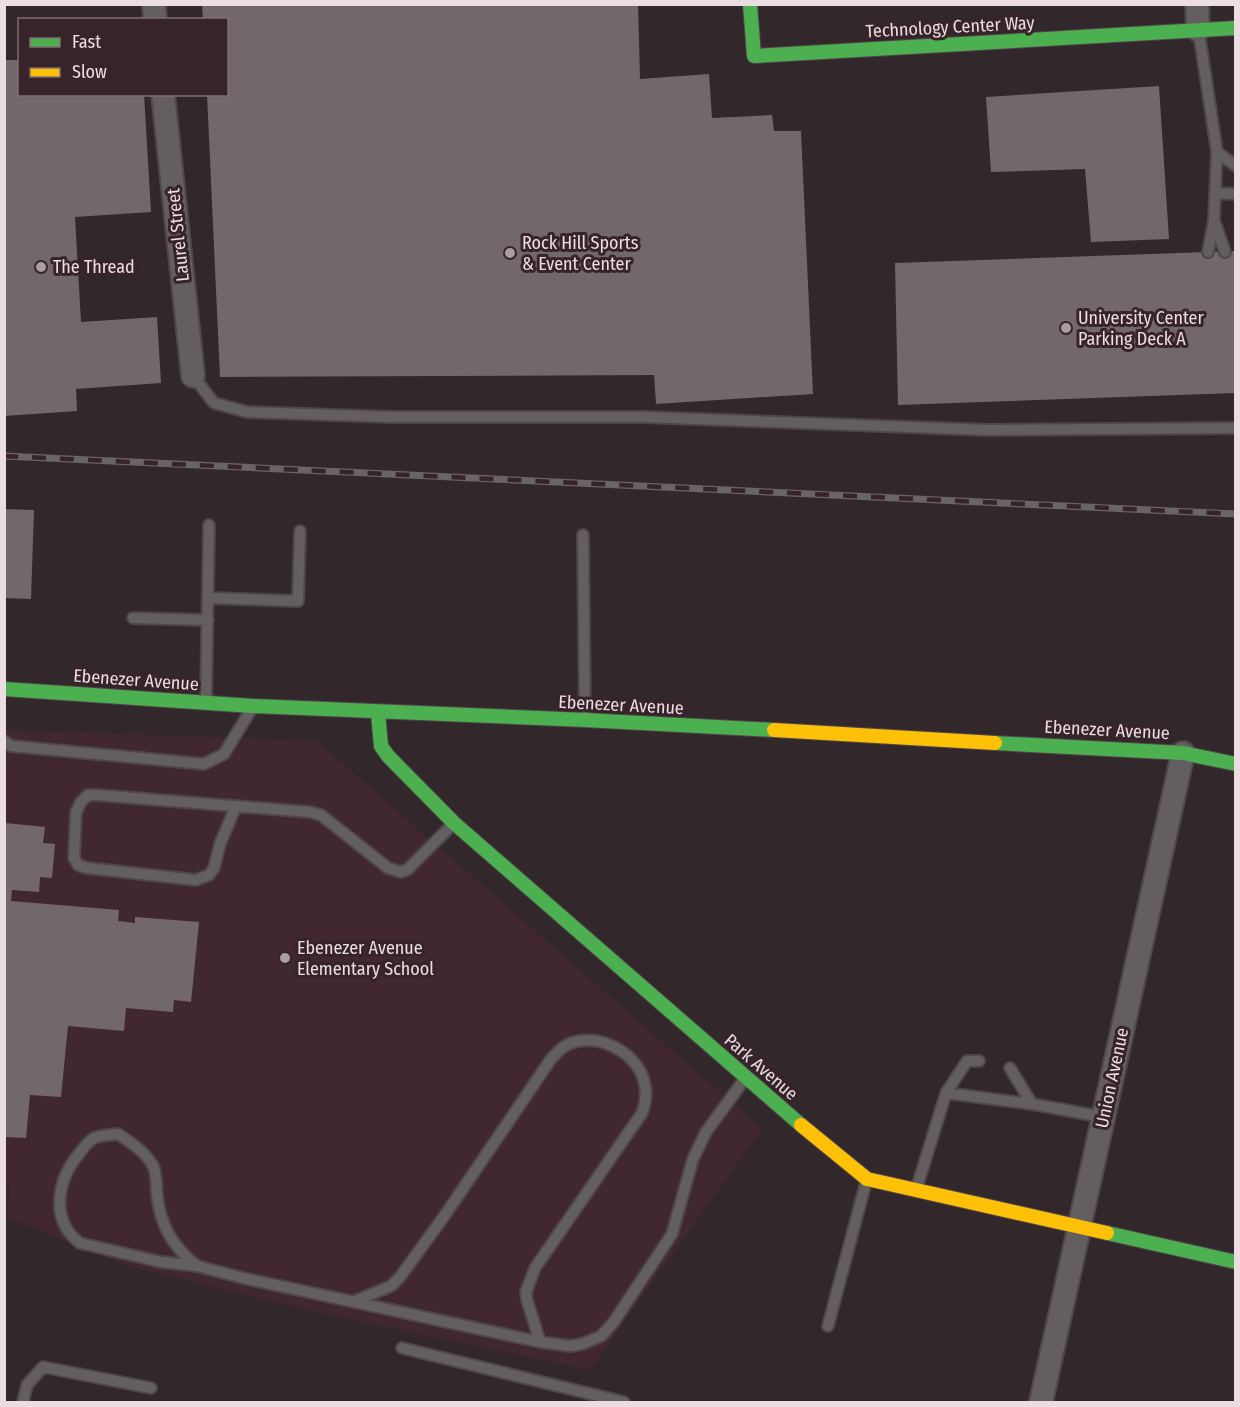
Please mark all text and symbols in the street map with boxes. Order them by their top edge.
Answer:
street label: Technology Center Way [865,12,1035,42]
legend [18,18,228,96]
text: Fast [72,31,101,53]
text: Slow [72,61,107,83]
street label: Laurel Street [162,187,194,283]
place label: Rock Hill Sports & Event Center [522,232,639,275]
marker: Rock Hill Sports & Event Center [503,246,517,260]
place label: The Thread [53,256,135,278]
marker: The Thread [34,260,48,274]
place label: University Center Parking Deck A [1078,307,1204,350]
marker: University Center Parking Deck A [1059,321,1073,335]
street label: Ebenezer Avenue [73,665,200,695]
street label: Ebenezer Avenue [558,691,684,719]
street label: Ebenezer Avenue [1044,716,1170,744]
place label: Ebenezer Avenue Elementary School [297,937,434,980]
marker: Ebenezer Avenue Elementary School [278,951,292,965]
street label: Union Avenue [1091,1026,1133,1130]
street label: Park Avenue [720,1029,802,1105]

